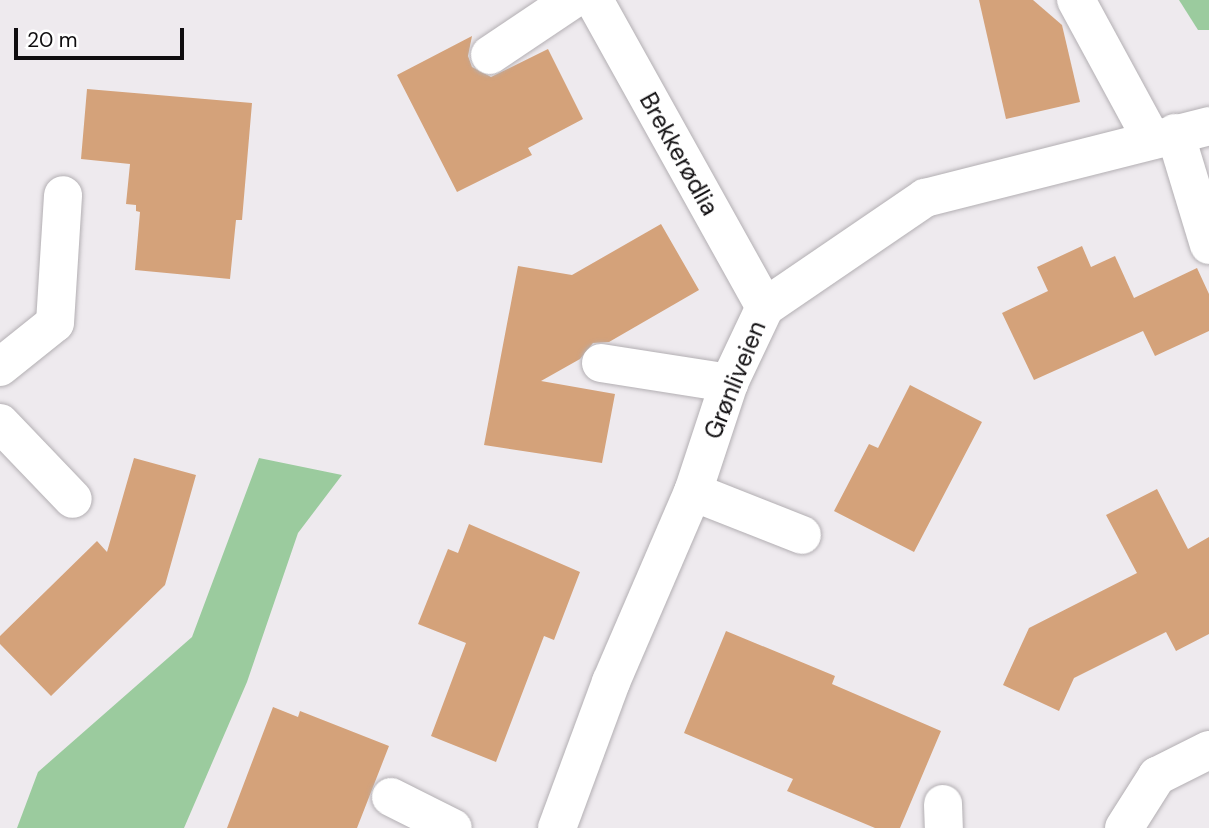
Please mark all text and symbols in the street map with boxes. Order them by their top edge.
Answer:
scale bar [18,14,187,58]
text: 20 m [27,26,78,54]
street label: Brekkerødlia [634,88,724,220]
street label: Grønliveien [698,317,772,443]

